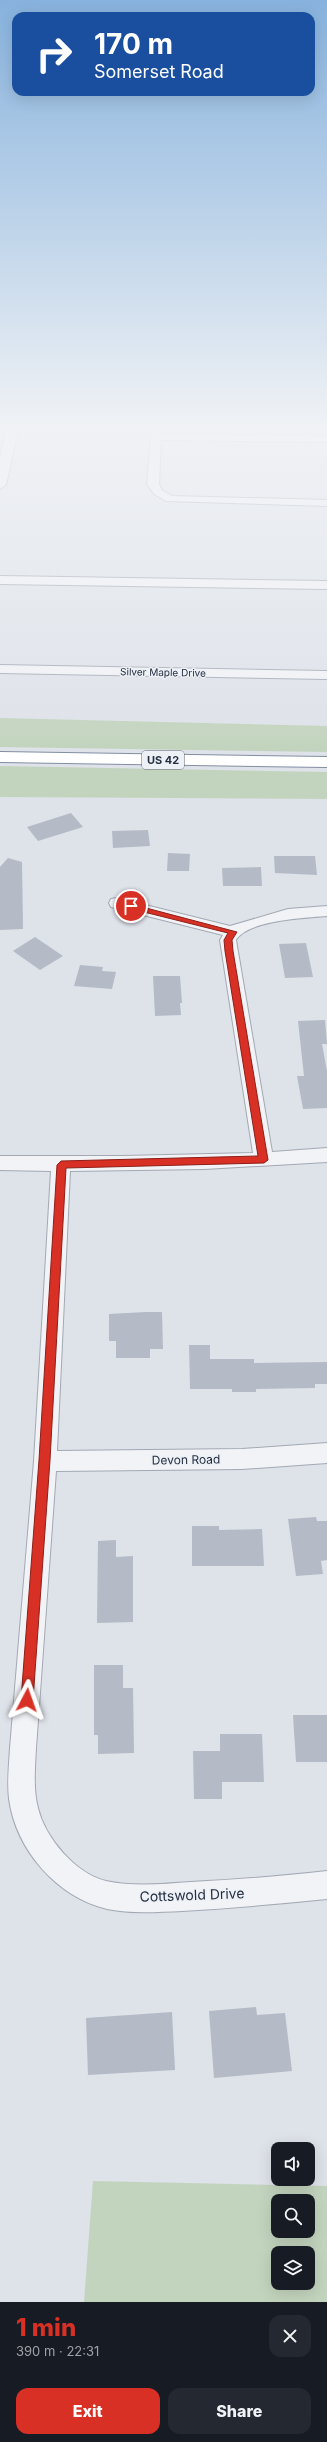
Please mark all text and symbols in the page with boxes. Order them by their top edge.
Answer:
text: 170 m [94,27,173,61]
icon: right [28,28,80,80]
text: Somerset Road [94,61,224,82]
street label: Silver Maple Drive [120,665,206,679]
road number: US 42 [142,751,184,769]
pin [114,889,148,923]
icon: arrive [120,895,142,917]
street label: Devon Road [152,1451,220,1468]
position arrow [6,1679,48,1721]
street label: Cottswold Drive [139,1884,245,1905]
map controls [271,2142,315,2290]
button: sound [271,2142,315,2186]
button: search [271,2194,315,2238]
button: layers [271,2246,315,2290]
text: 1 min [16,2313,76,2342]
button: close [269,2315,311,2357]
text: 390 m · 22:31 [16,2343,99,2359]
button: Exit [16,2388,160,2434]
button: Share [168,2388,311,2434]

